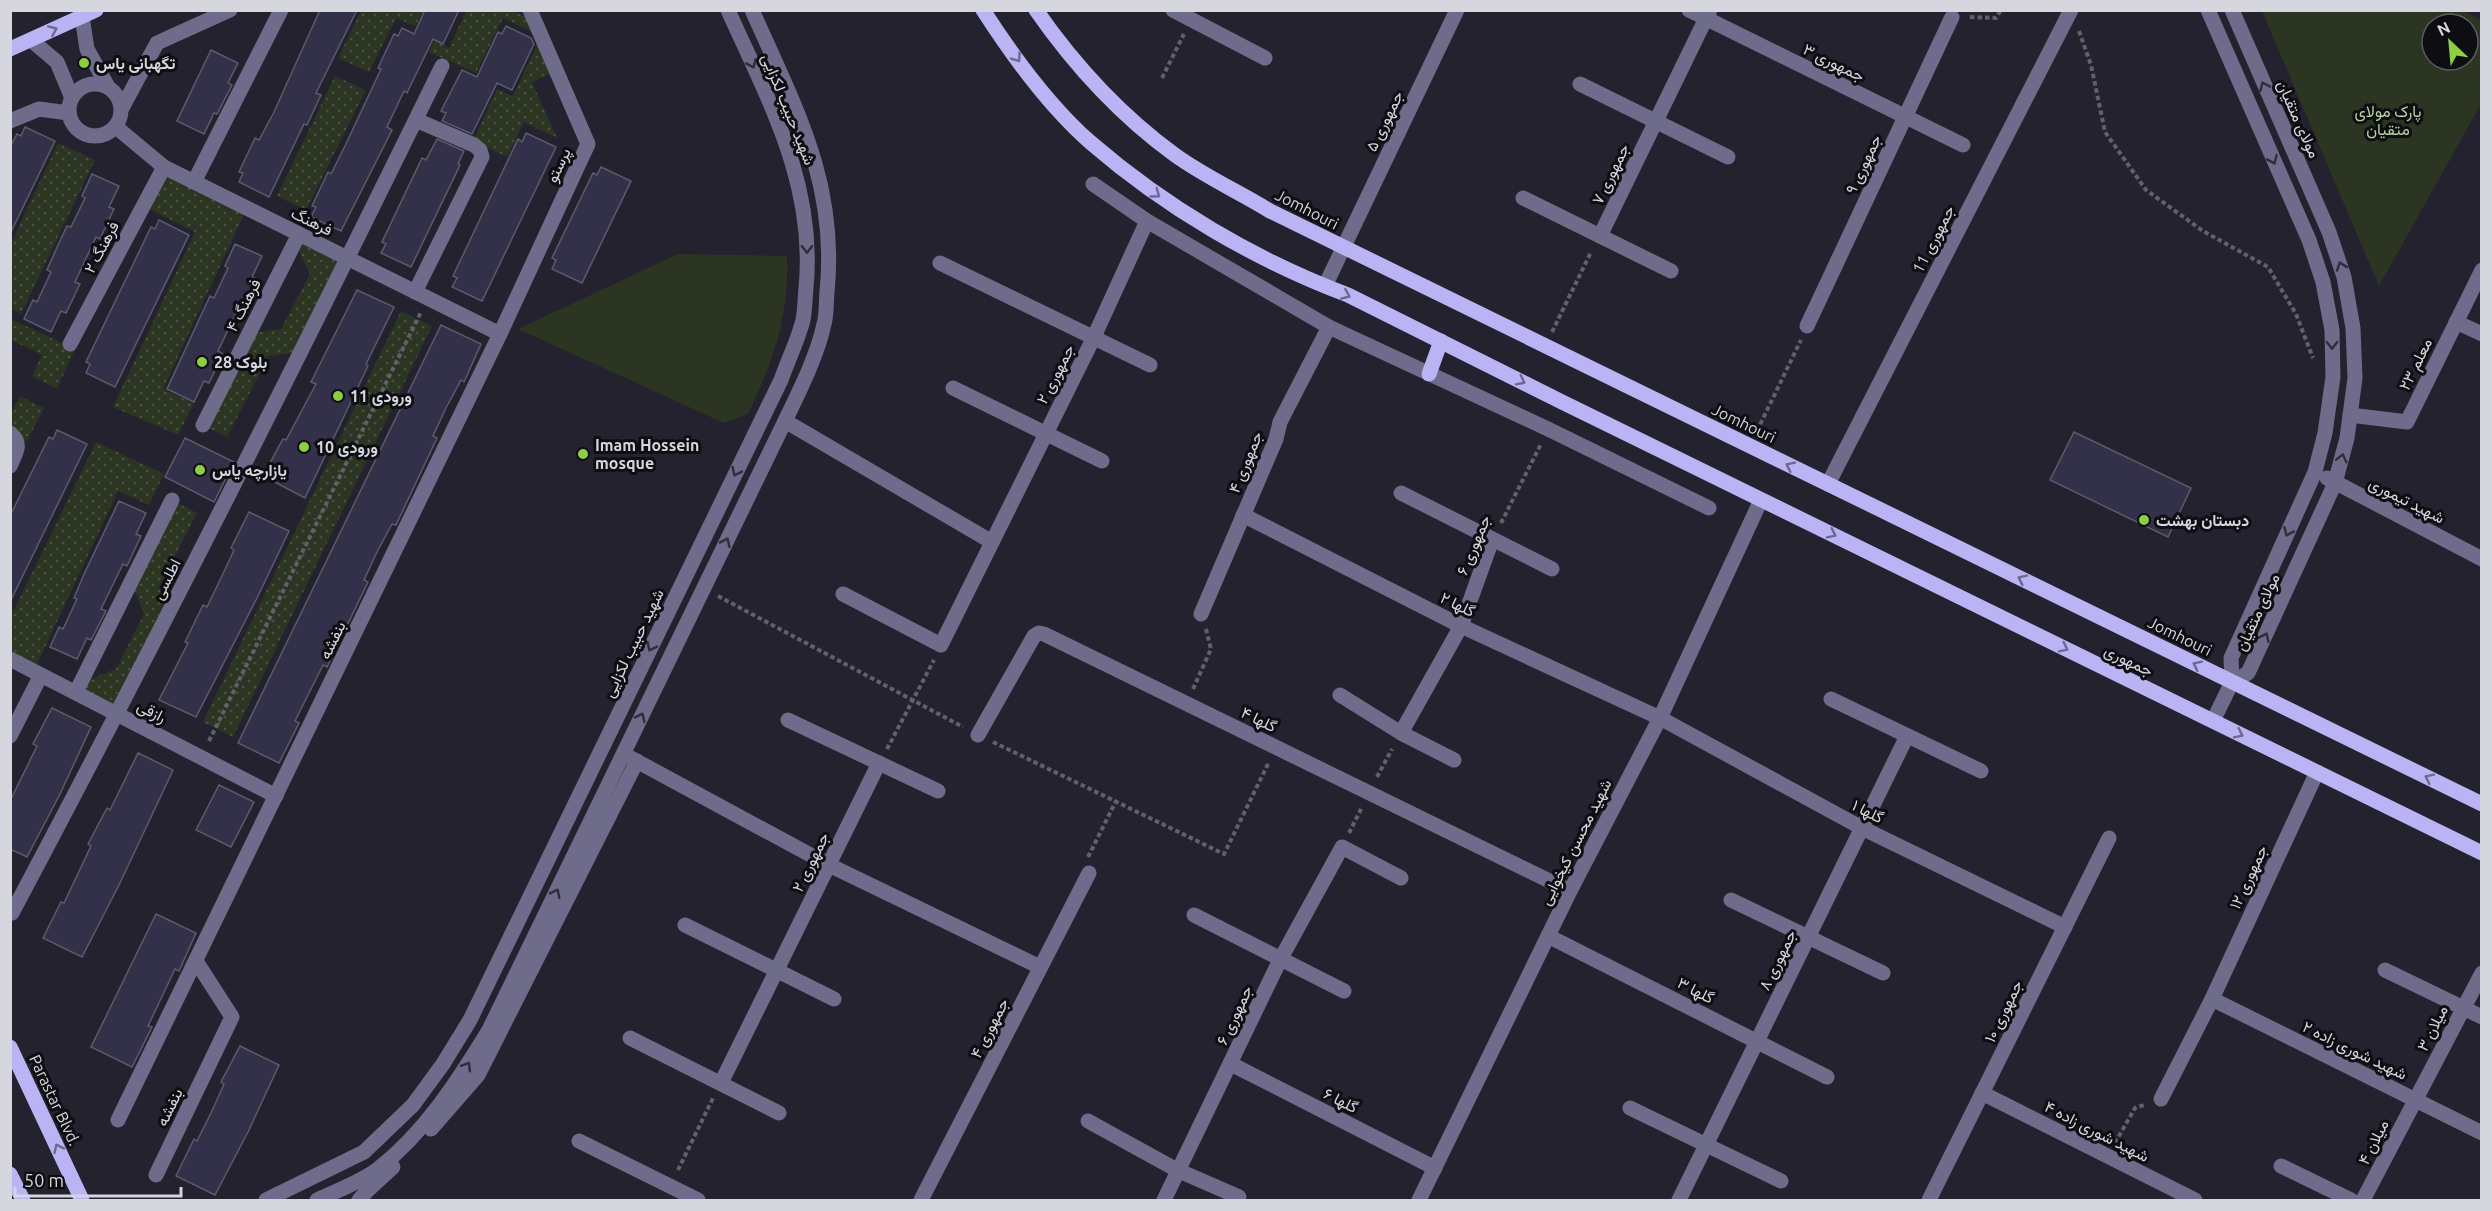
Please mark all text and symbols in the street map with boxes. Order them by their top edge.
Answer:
north arrow [2420,12,2480,72]
text: N [2434,18,2453,39]
one-way arrow [47,25,58,37]
street label: جمهوری ۳ [1800,39,1868,86]
street label: شهید حبیب لکزایی [757,51,820,168]
one-way arrow [1010,52,1021,63]
place label: تگهبانی یاس [96,54,175,74]
marker: تگهبانی یاس [77,56,91,70]
one-way arrow [745,58,757,69]
street label: مولای متقیان [2272,77,2324,161]
one-way arrow [2259,82,2271,93]
street label: جمهوری ۵ [1362,88,1408,155]
park label: پارک مولای متقیان [2355,102,2421,139]
street label: جمهوری ۹ [1842,131,1886,197]
street label: جمهوری ۷ [1588,141,1634,208]
street label: پرستو [542,145,576,186]
one-way arrow [2266,154,2278,165]
street label: Jomhouri [1272,185,1342,233]
one-way arrow [1149,187,1160,198]
street label: جمهوری 11 [1908,202,1960,277]
street label: فرهنگ [287,203,336,240]
street label: فرهنگ ۲ [80,218,124,277]
one-way arrow [801,245,813,254]
one-way arrow [2335,261,2348,272]
street label: فرهنگ ۴ [222,276,266,335]
one-way arrow [1340,288,1351,300]
street label: معلم ۲۳ [2395,335,2437,394]
one-way arrow [2326,340,2339,349]
street label: جمهوری ۲ [1033,341,1079,407]
place label: بلوک 28 [214,353,267,373]
marker: بلوک 28 [195,355,209,369]
one-way arrow [1514,374,1525,386]
place label: ورودی 11 [350,387,412,407]
marker: ورودی 11 [331,389,345,403]
street label: Jomhouri [1709,400,1779,446]
street label: جمهوری ۴ [1225,428,1267,496]
place label: Imam Hossein mosque [595,436,699,472]
place label: ورودی 10 [316,438,378,458]
marker: ورودی 10 [297,440,311,454]
marker: Imam Hossein mosque [576,447,590,461]
one-way arrow [2334,453,2347,463]
place label: یازارچه یاس [212,461,287,482]
one-way arrow [1786,461,1797,473]
marker: یازارچه یاس [193,463,207,477]
one-way arrow [732,465,744,476]
street label: شهید تیموری [2365,473,2448,528]
place label: دبستان بهشت [2156,511,2249,531]
street label: جمهوری ۶ [1452,512,1496,578]
marker: دبستان بهشت [2137,513,2151,527]
one-way arrow [2284,526,2296,537]
one-way arrow [1826,527,1837,539]
one-way arrow [719,537,731,548]
street label: اطلسی [148,556,186,603]
street label: مولای متقیان [2231,571,2285,654]
one-way arrow [2018,575,2028,586]
street label: شهید حبیب لکزایی [599,586,669,701]
street label: گلها ۲ [1437,588,1478,622]
street label: Jomhouri [2145,613,2215,659]
street label: بنفشه [315,618,350,662]
one-way arrow [2258,632,2270,643]
one-way arrow [2058,640,2069,652]
one-way arrow [647,641,659,652]
street label: جمهوری [2101,641,2156,681]
one-way arrow [2193,660,2204,672]
street label: رازقی [134,696,170,728]
street label: گلها ۴ [1237,703,1280,737]
one-way arrow [634,713,645,724]
one-way arrow [2233,726,2244,738]
one-way arrow [2425,774,2435,785]
street label: شهید محسن کیخوایی [1535,776,1616,909]
street label: گلها ۱ [1848,796,1887,828]
street label: جمهوری ۲ [788,829,834,895]
street label: جمهوری ۱۲ [2225,842,2273,913]
one-way arrow [548,888,560,899]
street label: جمهوری ۸ [1755,927,1801,994]
street label: گلها ۳ [1674,973,1717,1009]
street label: جمهوری ۱۰ [1980,977,2028,1046]
street label: جمهوری ۶ [1212,982,1257,1048]
street label: جمهوری ۴ [966,995,1014,1062]
street label: میلان ۳ [2413,1002,2452,1054]
street label: شهید شوری زاده ۲ [2299,1017,2410,1085]
street label: Parastar Blvd. [26,1052,84,1148]
one-way arrow [460,1062,472,1072]
street label: گلها ۶ [1320,1084,1361,1118]
street label: بنفشه [152,1085,187,1129]
street label: شهید شوری زاده ۴ [2041,1097,2152,1167]
street label: میلان ۴ [2354,1117,2393,1168]
one-way arrow [53,1143,65,1154]
scale bar [15,1160,182,1198]
text: 50 m [24,1170,64,1190]

